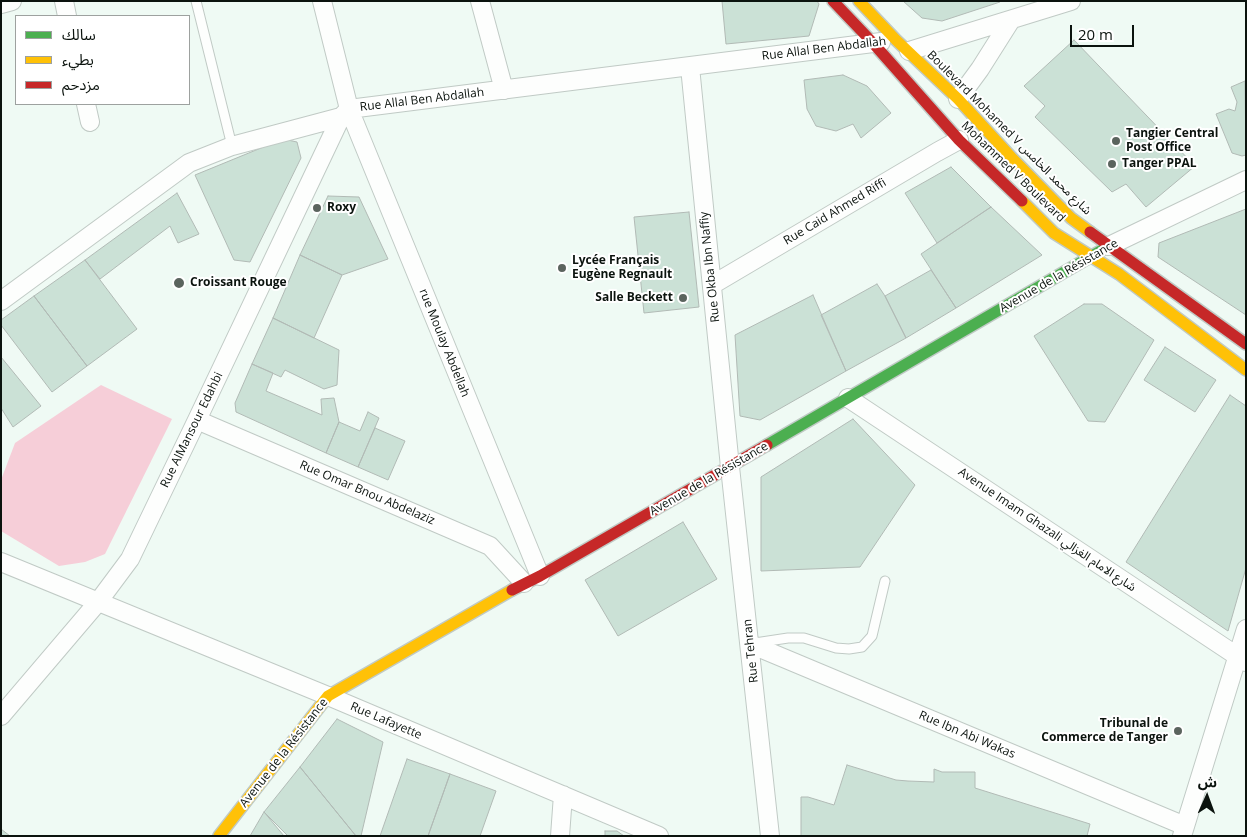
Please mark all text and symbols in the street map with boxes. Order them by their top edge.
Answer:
legend [15,15,190,105]
scale bar [1072,15,1136,47]
text: سالك [62,24,96,44]
text: 20 m [1078,24,1113,44]
street label: Rue Allal Ben Abdallah [761,34,887,64]
street label: Boulevard Mohamed V شارع محمد الخامس [924,48,1094,218]
text: بطيء [62,49,94,69]
text: مزدحم [62,74,100,94]
street label: Rue Allal Ben Abdallah [359,85,485,115]
street label: Mohammed V Boulevard [958,119,1068,225]
place label: Tangier Central Post Office [1126,127,1218,155]
marker: Tangier Central Post Office [1110,135,1122,147]
place label: Tanger PPAL [1122,157,1197,171]
marker: Tanger PPAL [1106,158,1118,170]
street label: Rue Caid Ahmed Riffi [781,176,889,248]
place label: Roxy [327,201,356,215]
marker: Roxy [311,202,323,214]
street label: Rue Okba Ibn Naffiy [697,211,723,323]
street label: Avenue de la Résistance [997,236,1121,316]
place label: Lycée Français Eugène Regnault [572,254,672,282]
marker: Lycée Français Eugène Regnault [556,262,568,274]
marker: Croissant Rouge [172,276,186,290]
place label: Croissant Rouge [190,276,287,290]
street label: rue Moulay Abdellah [416,287,472,399]
place label: Salle Beckett [595,291,673,305]
marker: Salle Beckett [677,292,689,304]
street label: Rue AlMansour Edahbi [158,370,226,490]
street label: Avenue de la Résistance [647,439,771,519]
street label: Rue Omar Bnou Abdelaziz [297,458,437,528]
street label: Avenue Imam Ghazali شارع الامام الغزالي [956,465,1138,595]
street label: Rue Tehran [740,618,762,684]
street label: Avenue de la Résistance [237,696,331,810]
street label: Rue Lafayette [348,699,424,743]
street label: Rue Ibn Abi Wakas [917,708,1017,762]
place label: Tribunal de Commerce de Tanger [1041,717,1168,745]
marker: Tribunal de Commerce de Tanger [1172,725,1184,737]
north arrow [1182,772,1232,822]
text: ش [1198,772,1217,791]

